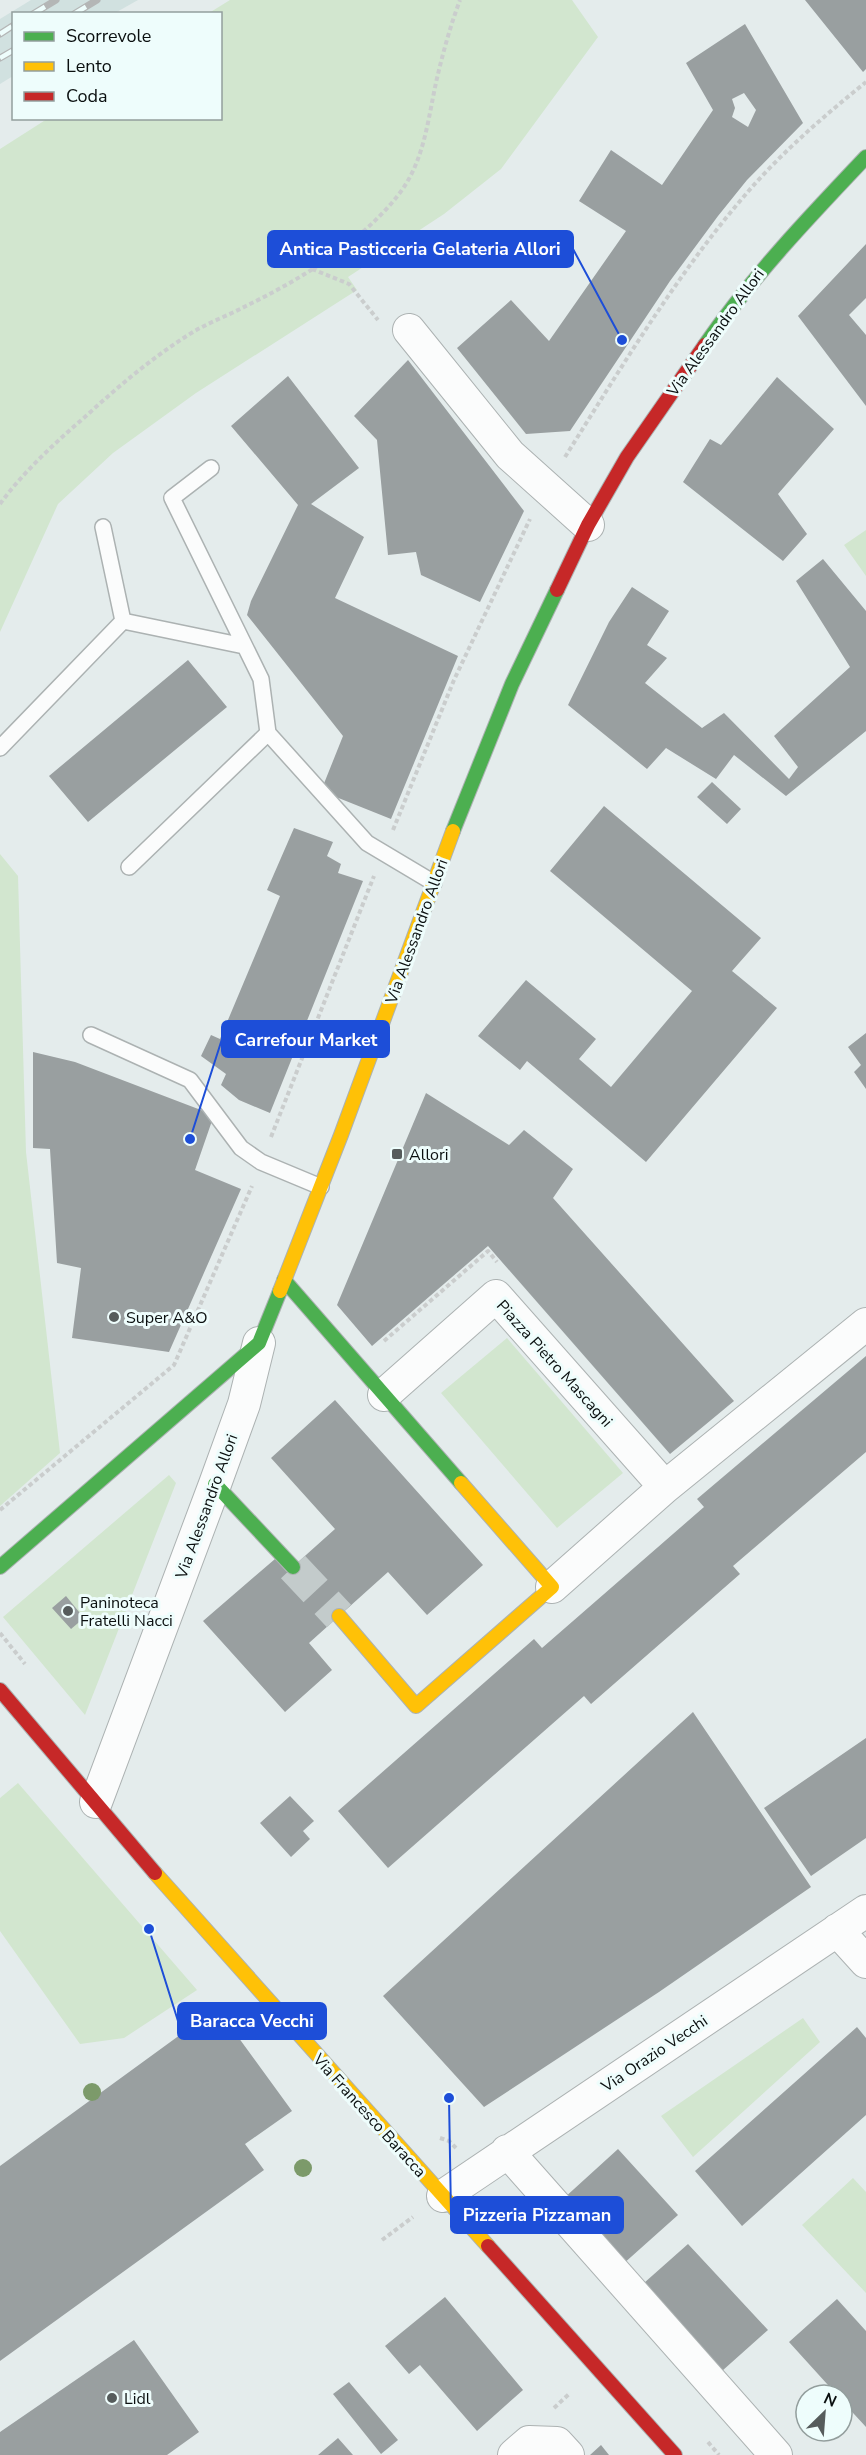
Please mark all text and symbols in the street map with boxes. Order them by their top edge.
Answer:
legend [12,12,222,120]
text: Scorrevole [66,24,151,48]
text: Lento [66,54,112,78]
text: Coda [66,84,108,108]
callout: Antica Pasticceria Gelateria Allori [268,231,573,267]
text: Antica Pasticceria Gelateria Allori [280,237,561,261]
street label: Via Alessandro Allori [662,264,770,402]
street label: Via Alessandro Allori [380,856,453,1008]
callout: Carrefour Market [222,1021,389,1057]
text: Carrefour Market [234,1028,378,1052]
place label: Allori [409,1144,448,1166]
marker: Allori [390,1147,404,1161]
street label: Piazza Pietro Mascagni [491,1295,617,1432]
place label: Super A&O [126,1307,208,1329]
marker: Super A&O [107,1310,121,1324]
street label: Via Alessandro Allori [170,1431,243,1583]
place label: Paninoteca Fratelli Nacci [80,1592,173,1632]
marker: Paninoteca Fratelli Nacci [61,1604,75,1618]
callout: Baracca Vecchi [178,2003,326,2039]
text: Baracca Vecchi [190,2009,314,2033]
street label: Via Orazio Vecchi [596,2010,712,2098]
street label: Via Francesco Baracca [307,2048,431,2182]
callout: Pizzeria Pizzaman [451,2197,623,2233]
text: Pizzeria Pizzaman [463,2203,611,2227]
north arrow [794,2383,854,2443]
place label: Lidl [124,2388,151,2410]
text: N [820,2388,840,2413]
marker: Lidl [105,2391,119,2405]

